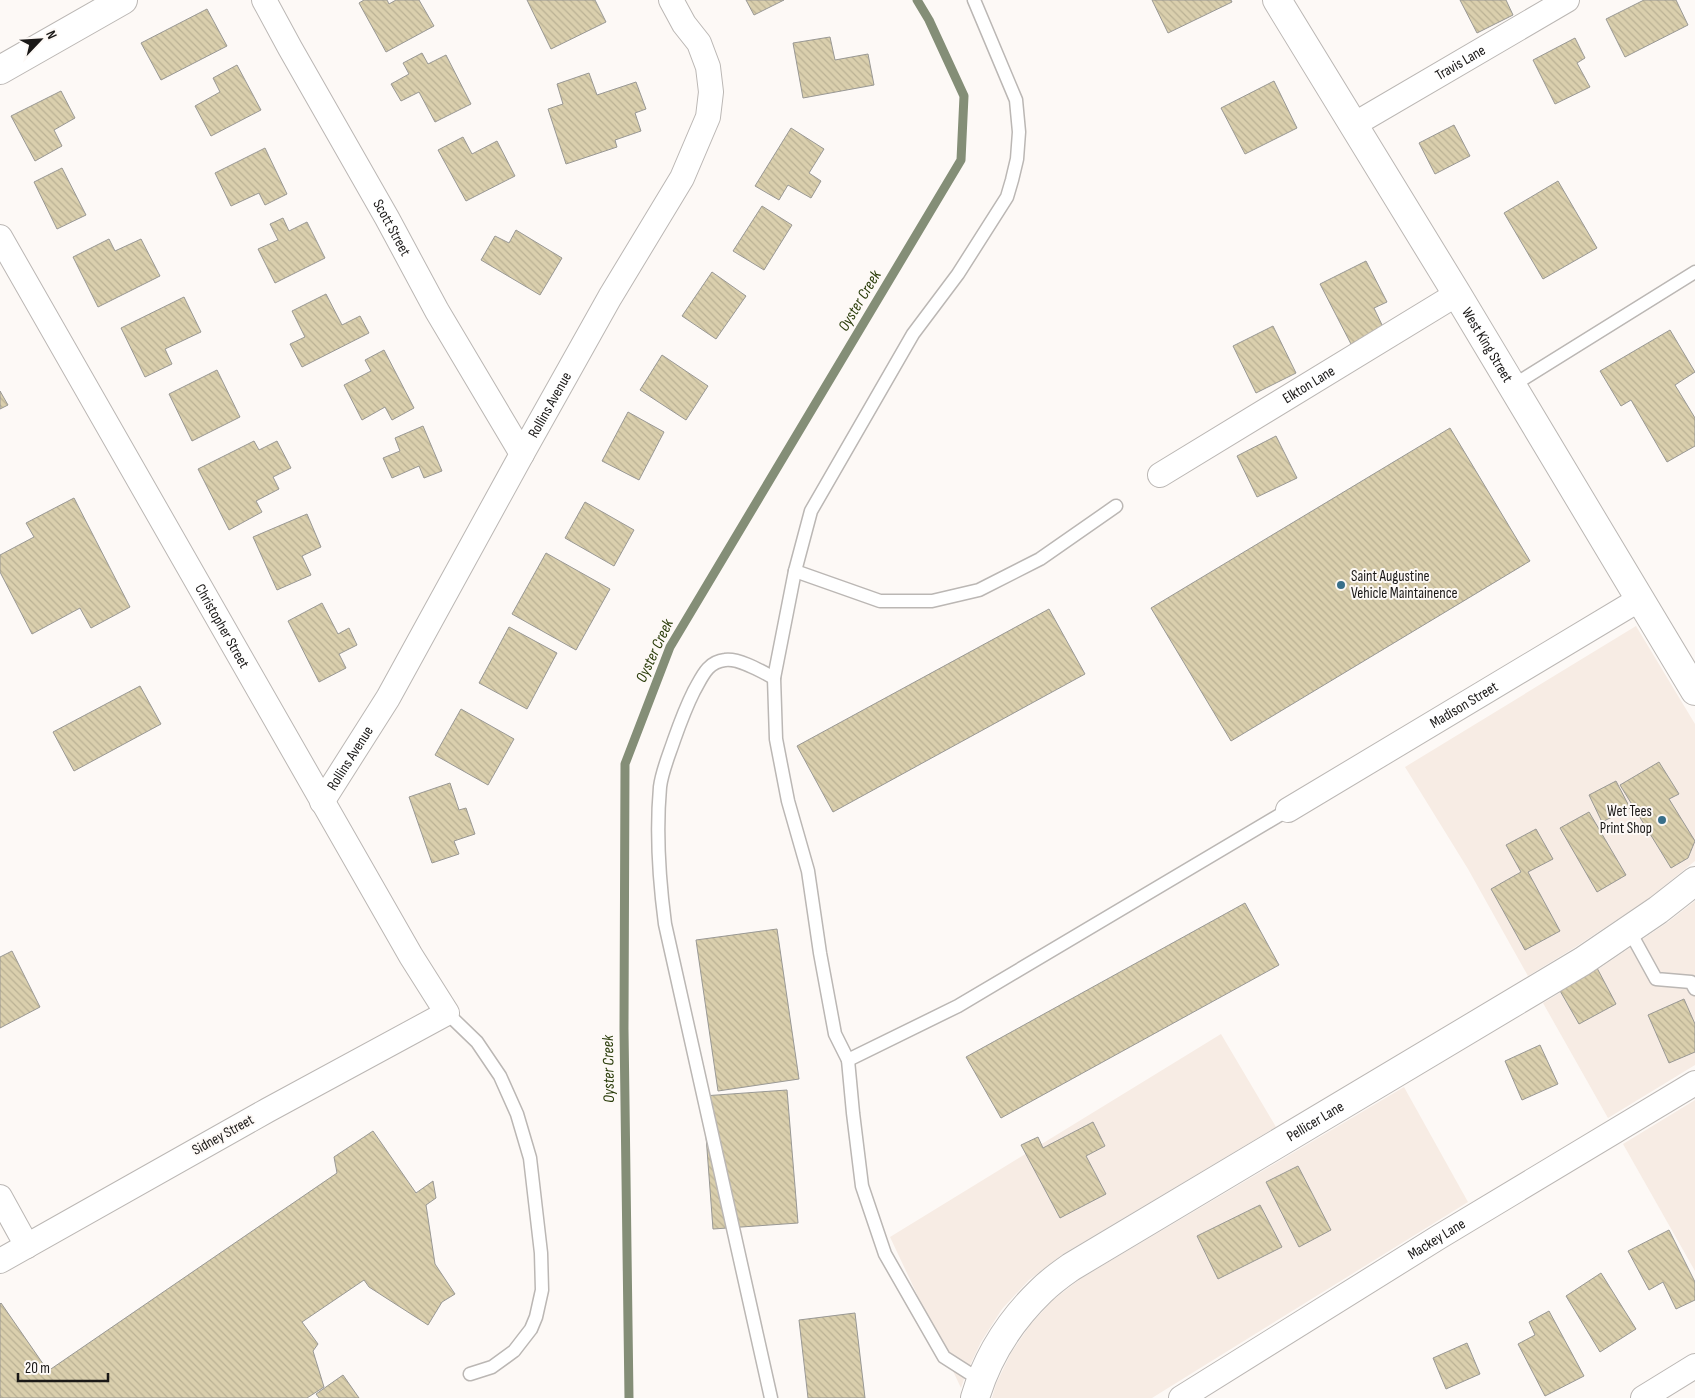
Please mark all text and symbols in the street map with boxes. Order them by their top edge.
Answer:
north arrow [15,15,65,65]
text: N [42,28,61,42]
street label: Travis Lane [1432,40,1489,84]
street label: Scott Street [369,196,415,260]
water label: Oyster Creek [834,266,886,335]
street label: West King Street [1458,304,1517,386]
street label: Elkton Lane [1279,361,1338,408]
street label: Rollins Avenue [524,368,576,441]
place label: Saint Augustine Vehicle Maintainence [1351,567,1458,603]
marker: Saint Augustine Vehicle Maintainence [1335,579,1347,591]
street label: Christopher Street [191,580,254,672]
water label: Oyster Creek [632,615,678,686]
street label: Madison Street [1426,677,1502,732]
street label: Rollins Avenue [322,722,377,794]
place label: Wet Tees Print Shop [1600,802,1652,838]
marker: Wet Tees Print Shop [1656,814,1668,826]
water label: Oyster Creek [599,1034,619,1103]
street label: Pellicer Lane [1283,1097,1347,1146]
street label: Sidney Street [189,1110,258,1160]
street label: Mackey Lane [1404,1214,1469,1264]
scale bar [18,1350,108,1382]
text: 20 m [25,1359,50,1378]

